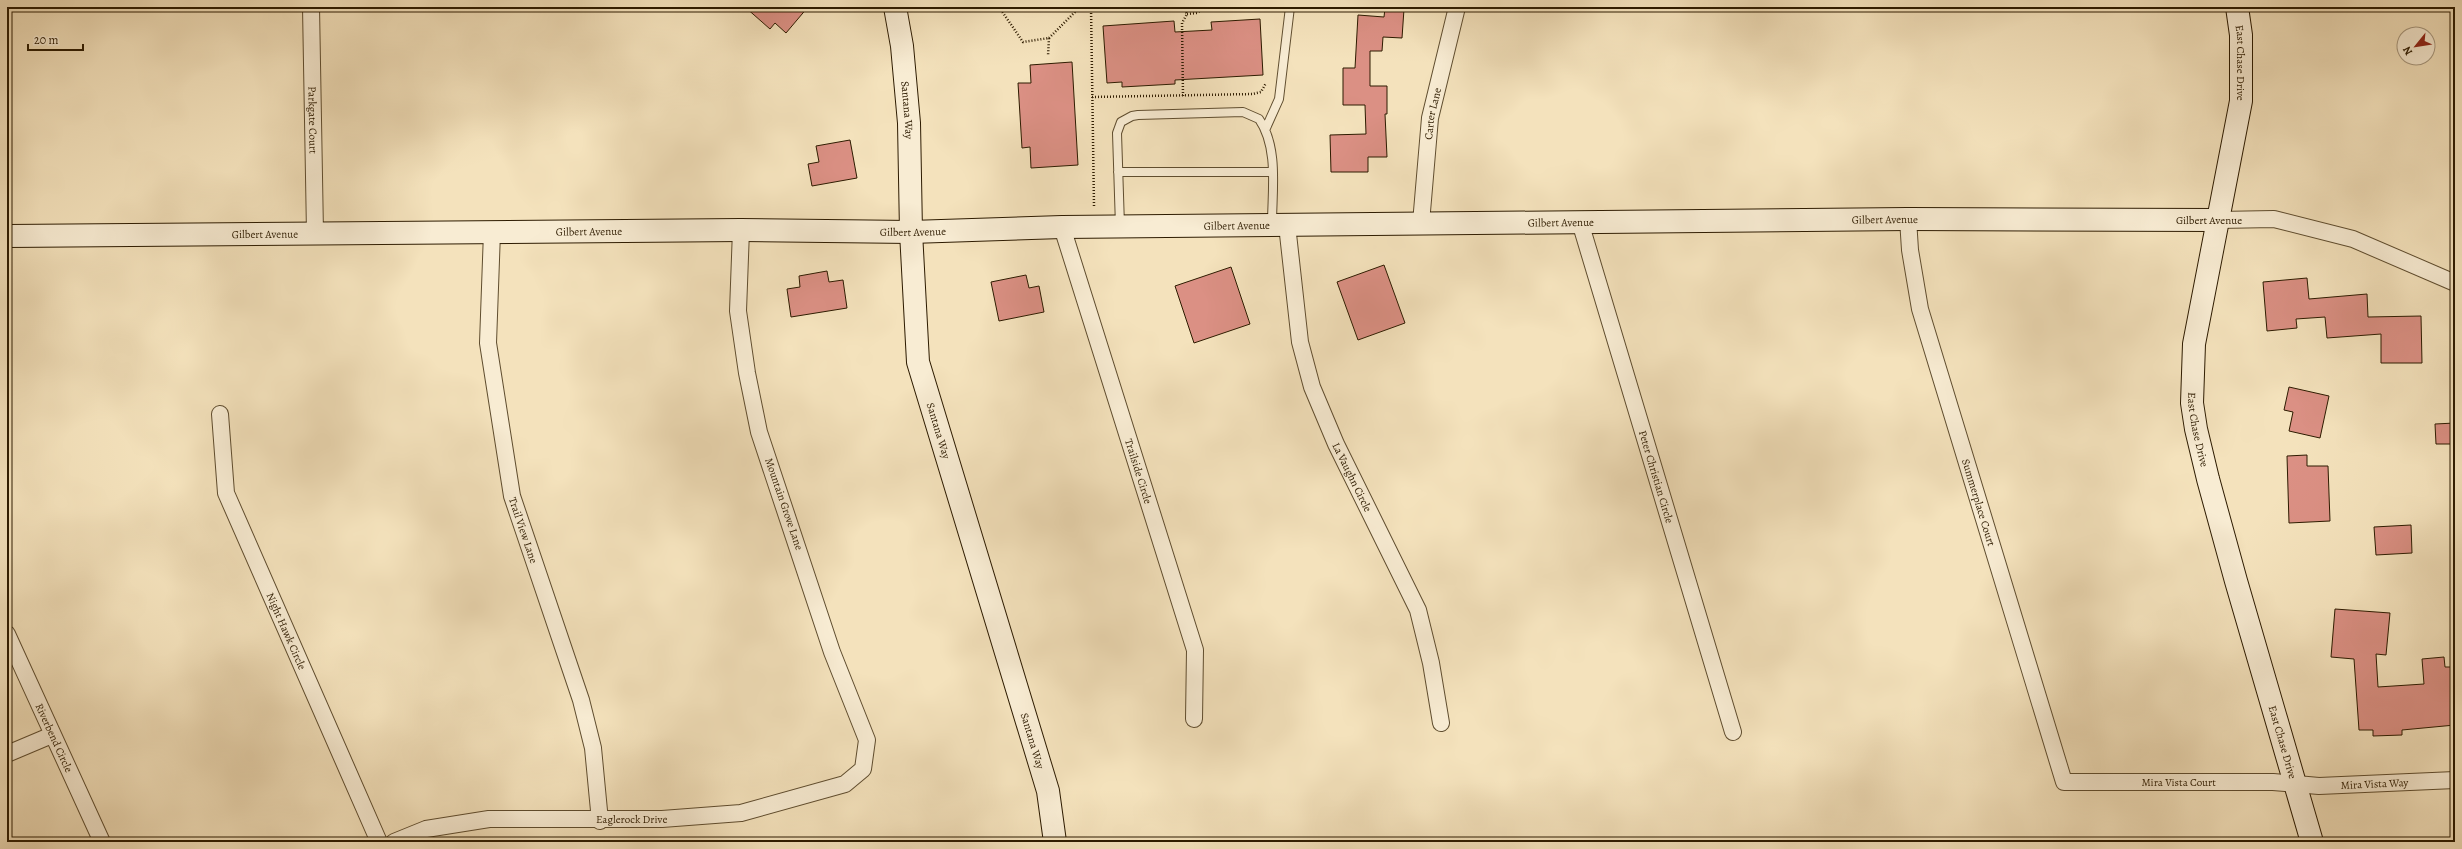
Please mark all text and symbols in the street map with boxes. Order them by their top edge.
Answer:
street label: East Chase Drive [2232,24,2249,101]
scale bar [28,26,83,52]
north arrow [2396,26,2436,66]
text: 20 m [34,32,58,48]
text: N [2399,44,2416,58]
street label: Santana Way [898,80,917,139]
street label: Parkgate Court [305,86,321,154]
street label: Carter Lane [1421,86,1445,140]
street label: Gilbert Avenue [1852,211,1918,227]
street label: Gilbert Avenue [2176,213,2242,228]
street label: Gilbert Avenue [1528,214,1594,230]
street label: Gilbert Avenue [1204,218,1270,233]
street label: Gilbert Avenue [556,223,622,239]
street label: Gilbert Avenue [880,223,946,240]
street label: Gilbert Avenue [232,226,298,242]
street label: East Chase Drive [2184,392,2212,469]
street label: Santana Way [923,401,954,461]
street label: Peter Christian Circle [1635,428,1677,525]
street label: Trailside Circle [1122,437,1156,506]
street label: La Vaughn Circle [1329,440,1376,514]
street label: Mountain Grove Lane [761,456,807,552]
street label: Summerplace Court [1959,457,1999,548]
street label: Trail View Lane [505,495,542,565]
street label: Night Hawk Circle [263,590,310,672]
street label: Riverbend Circle [32,701,77,775]
street label: East Chase Drive [2265,703,2301,781]
street label: Santana Way [1017,711,1048,771]
street label: Mira Vista Court [2141,775,2216,790]
street label: Mira Vista Way [2340,775,2409,793]
street label: Eaglerock Drive [596,811,668,827]

